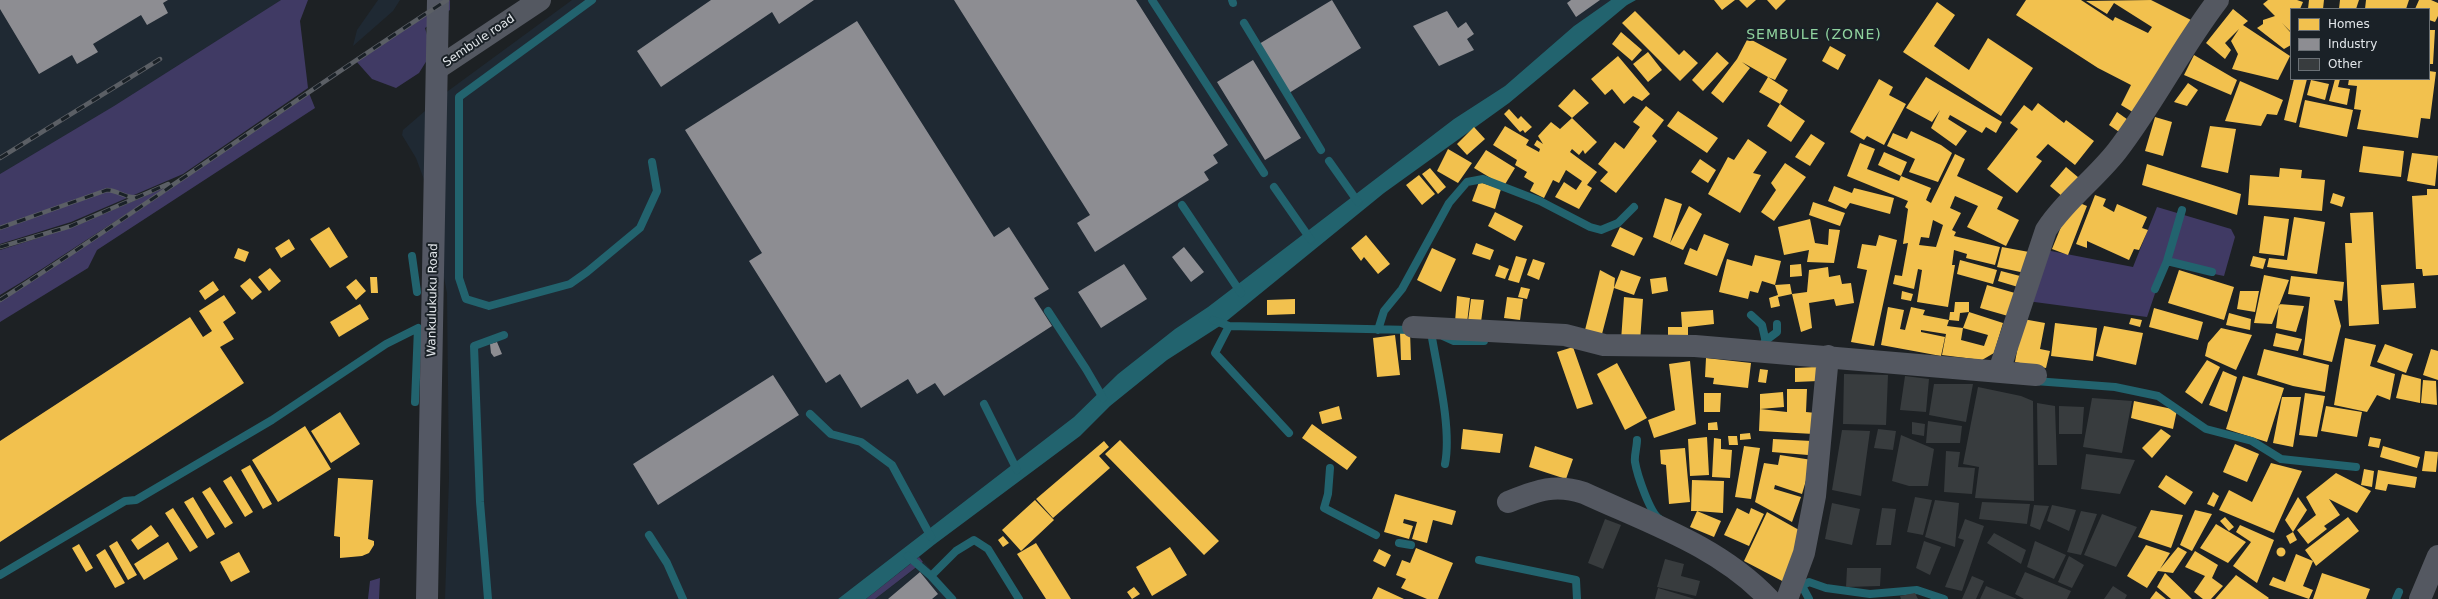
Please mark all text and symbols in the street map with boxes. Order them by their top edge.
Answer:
legend [2290,8,2430,80]
street label: Sembule road [440,12,518,70]
text: Homes [2328,17,2370,31]
district label: SEMBULE (ZONE) [1746,27,1882,43]
text: Industry [2328,37,2377,51]
text: Other [2328,57,2362,71]
street label: Wankulukuku Road [425,243,441,357]

